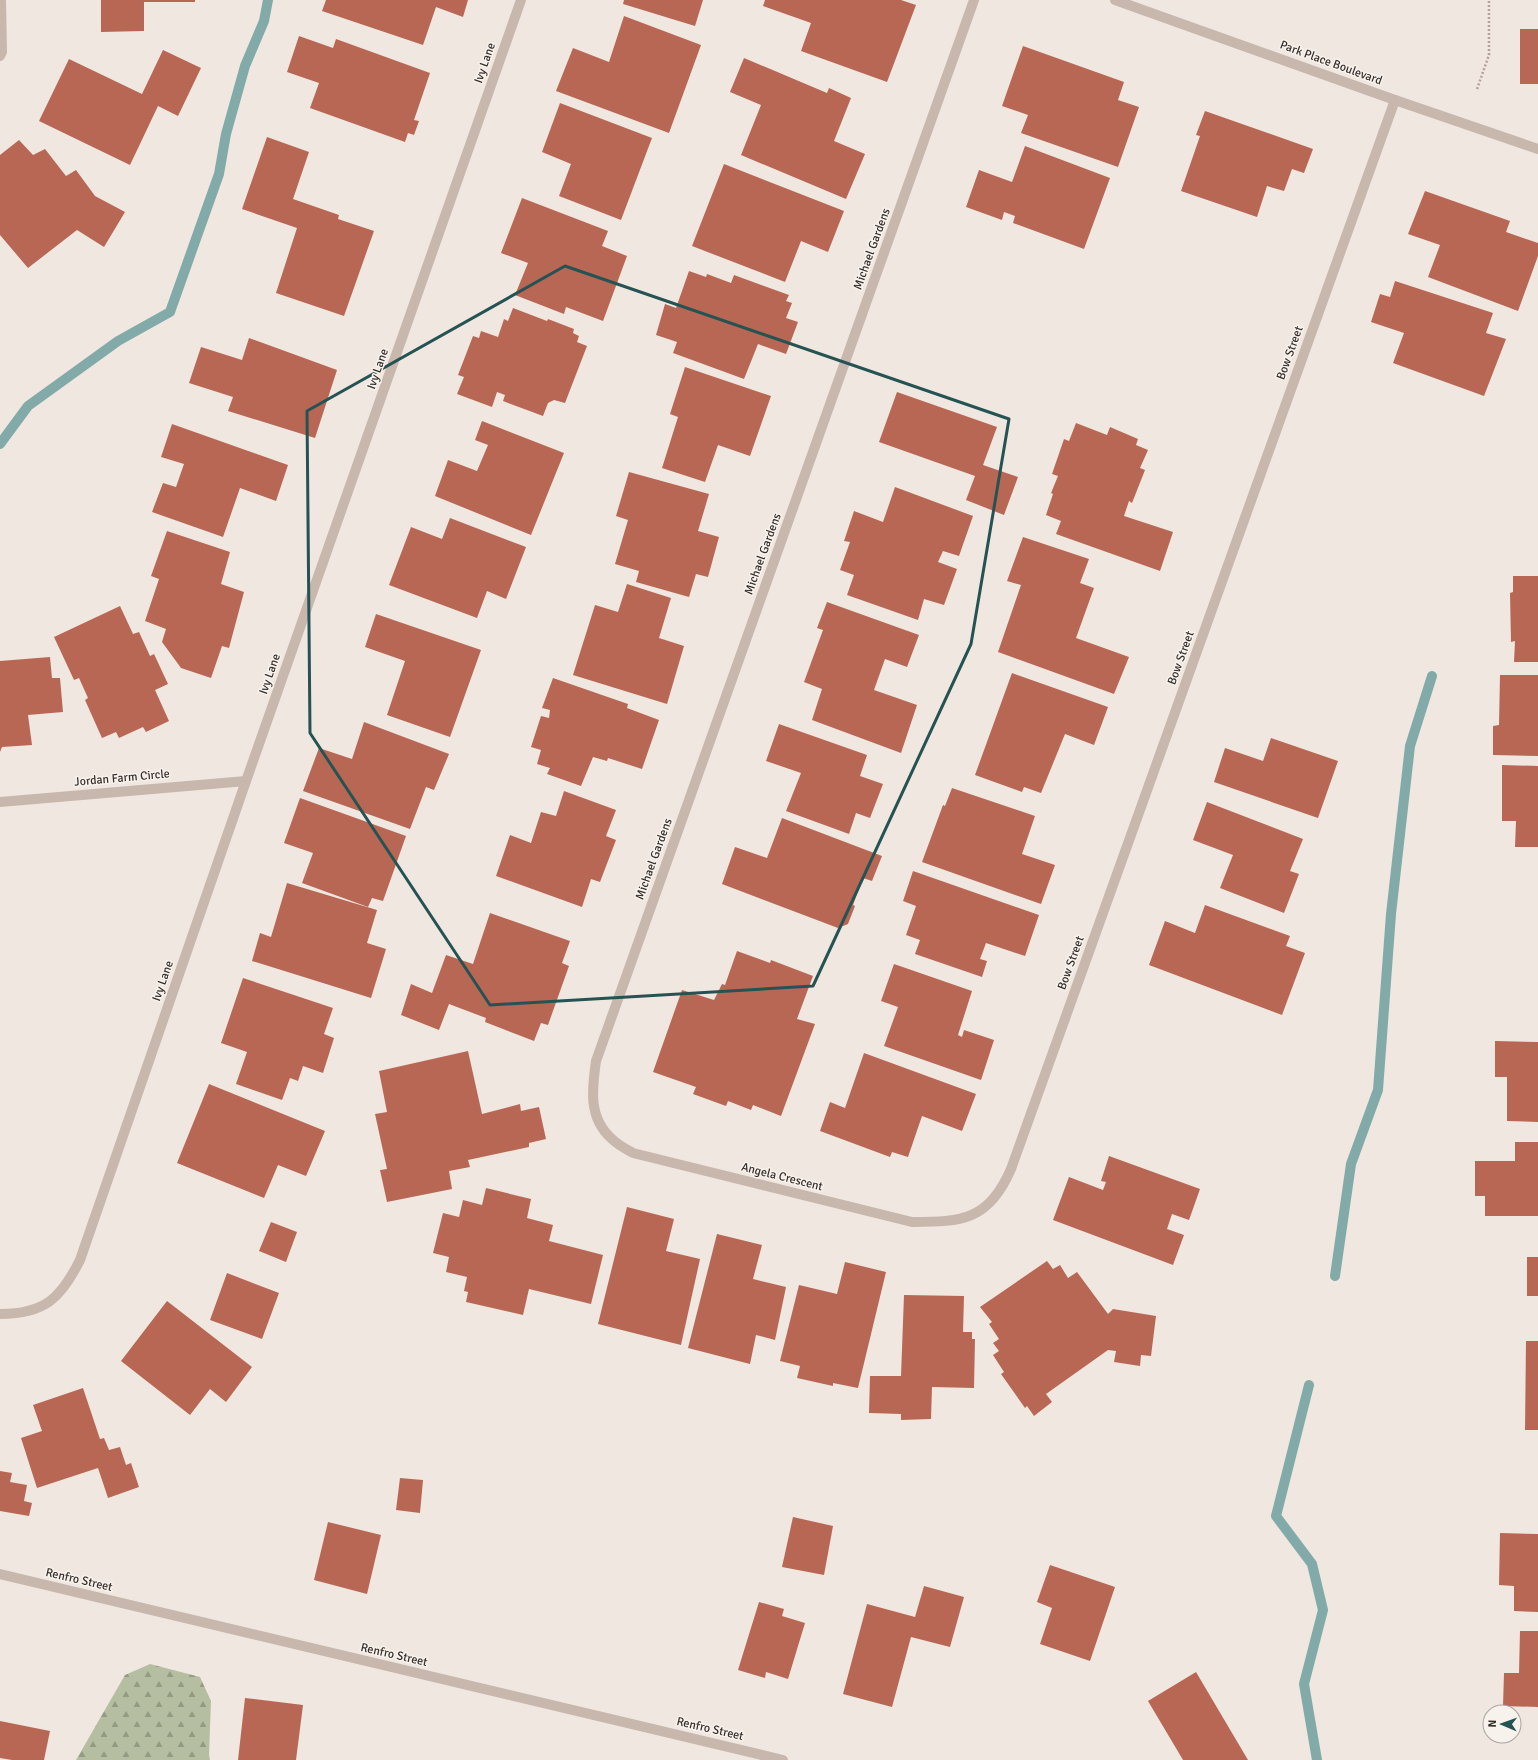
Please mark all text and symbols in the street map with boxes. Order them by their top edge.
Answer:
street label: Park Place Boulevard [1278,38,1384,88]
street label: Ivy Lane [471,41,499,85]
street label: Michael Gardens [850,206,894,292]
street label: Bow Street [1273,324,1307,382]
street label: Ivy Lane [364,347,392,391]
street label: Michael Gardens [741,511,785,597]
street label: Bow Street [1164,629,1198,687]
street label: Ivy Lane [256,652,284,696]
street label: Jordan Farm Circle [74,766,170,790]
street label: Michael Gardens [632,816,676,902]
street label: Bow Street [1054,934,1088,992]
street label: Ivy Lane [149,959,177,1003]
street label: Angela Crescent [740,1160,824,1194]
street label: Renfro Street [44,1565,114,1595]
street label: Renfro Street [359,1640,429,1670]
north arrow [1482,1704,1522,1744]
street label: Renfro Street [675,1714,745,1744]
text: N [1486,1720,1499,1728]

